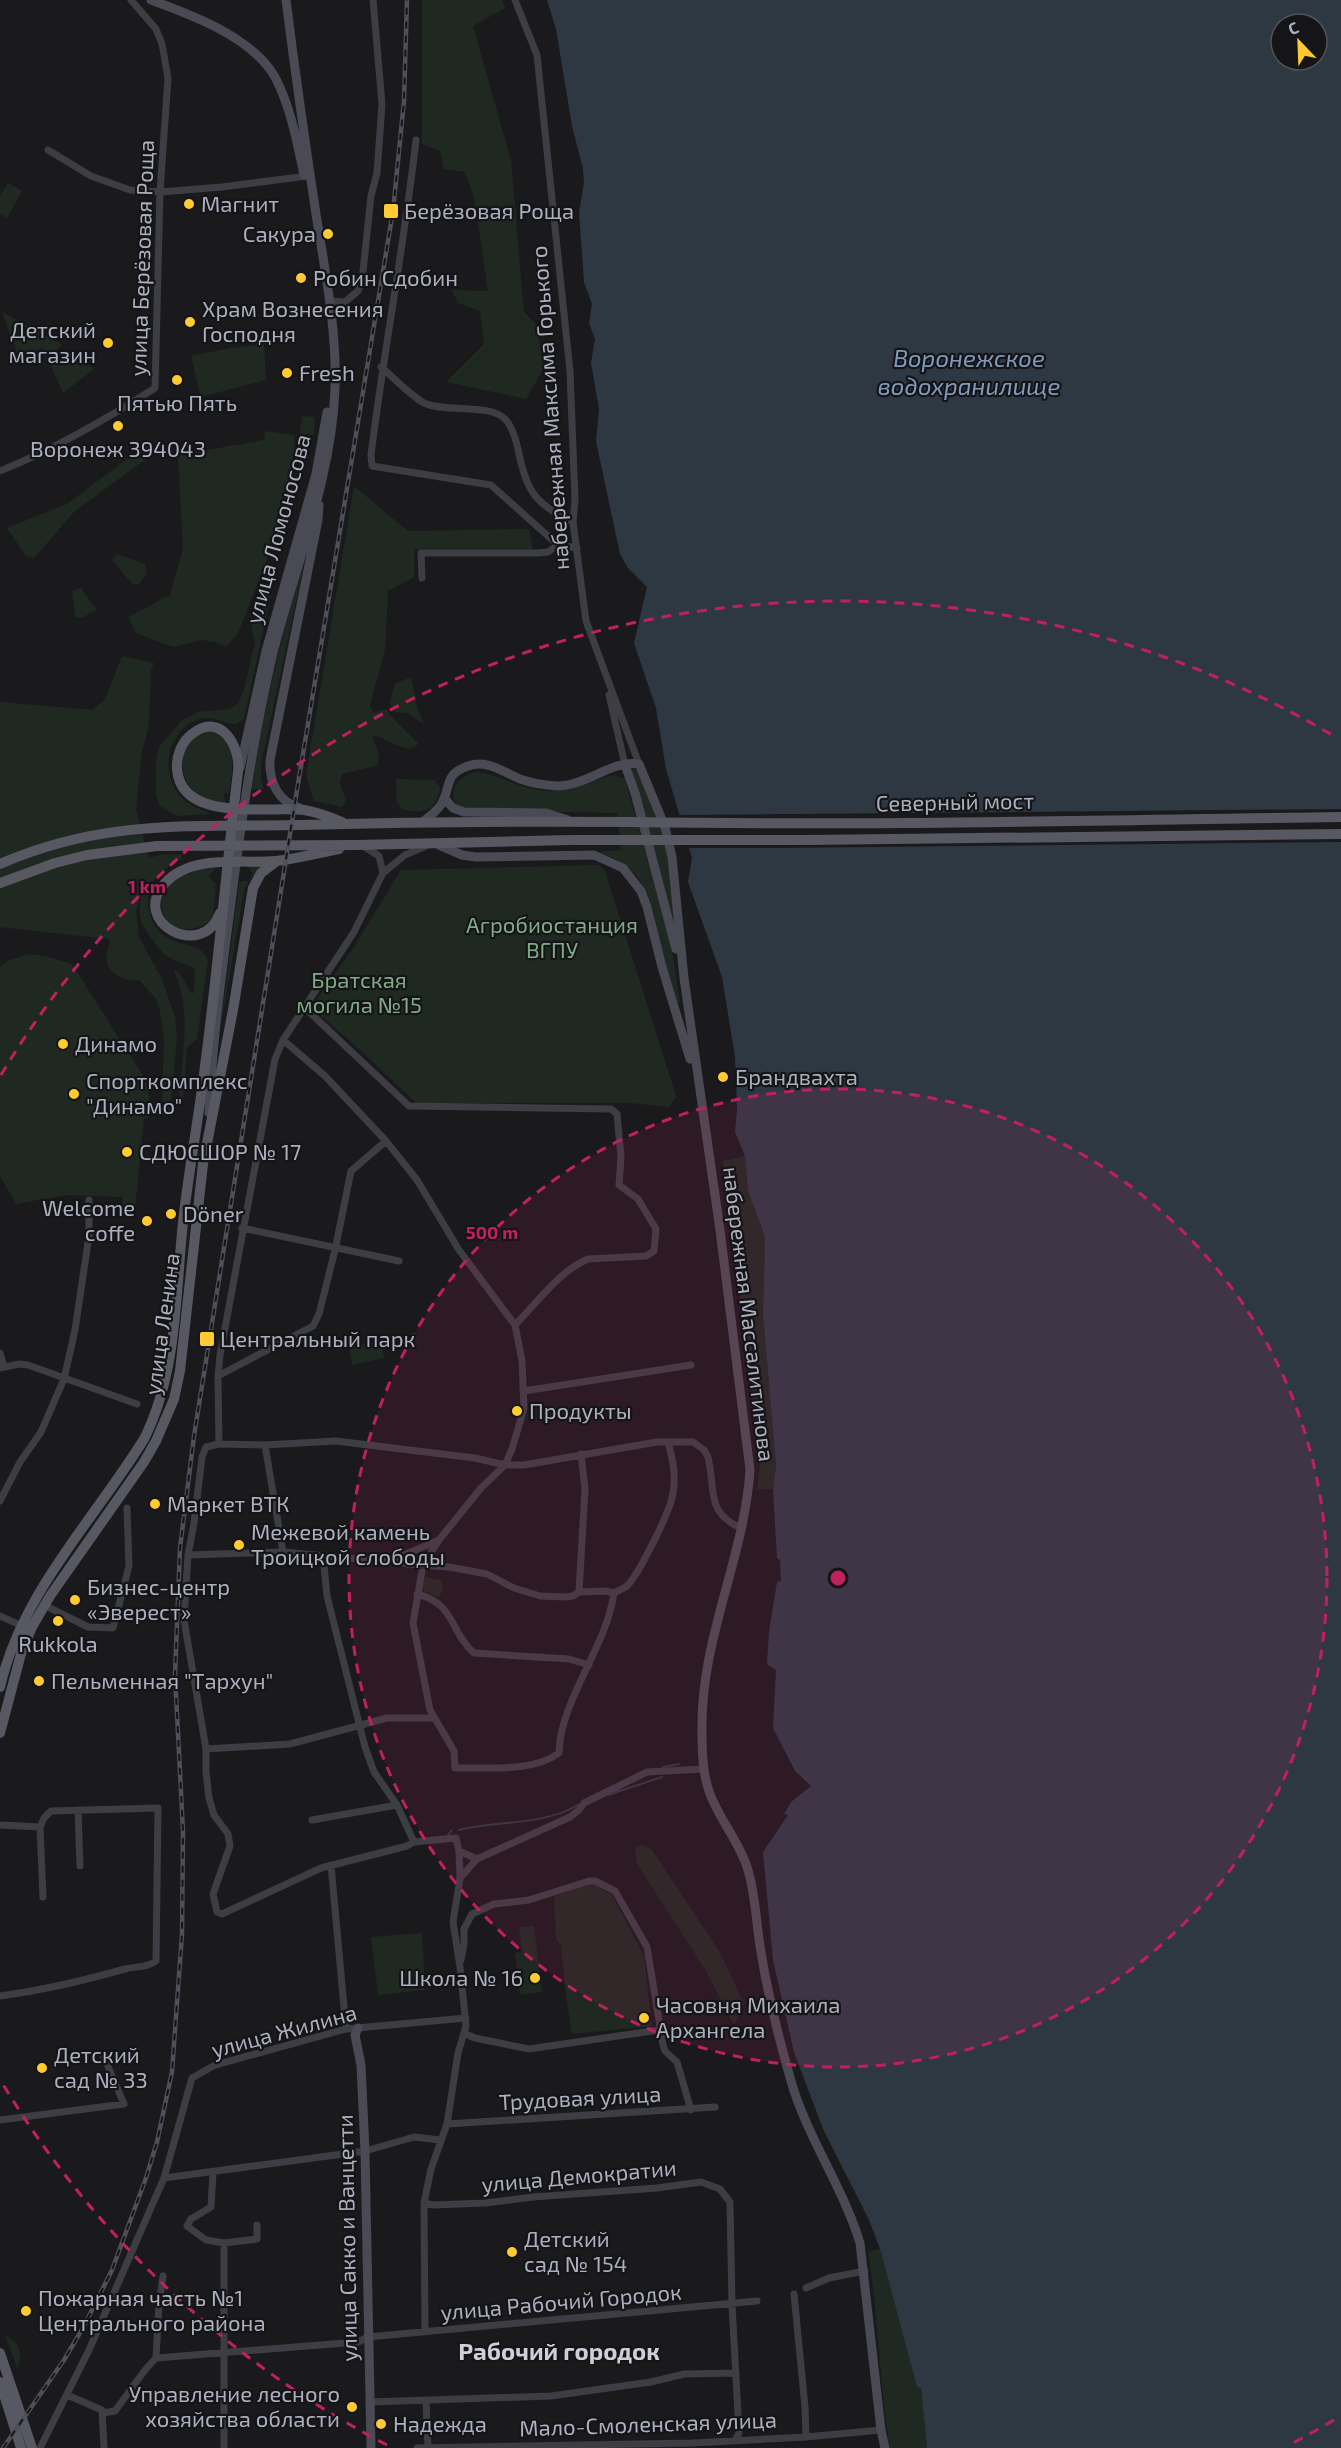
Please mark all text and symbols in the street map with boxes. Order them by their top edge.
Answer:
north arrow [1269,12,1329,72]
text: С [1285,17,1301,38]
street label: улица Берёзовая Роща [124,139,159,377]
place label: Магнит [201,190,279,216]
marker: Магнит [182,197,196,211]
place label: Берёзовая Роща [404,197,574,223]
marker: Берёзовая Роща [382,202,400,220]
place label: Сакура [243,220,316,247]
marker: Сакура [321,227,335,241]
street label: набережная Максима Горького [525,245,573,571]
place label: Робин Сдобин [313,264,458,290]
marker: Робин Сдобин [294,271,308,285]
place label: Храм Вознесения Господня [202,295,384,346]
marker: Храм Вознесения Господня [183,315,197,329]
place label: Детский магазин [8,316,96,367]
marker: Детский магазин [101,336,115,350]
water label: Воронежское водохранилище [878,343,1060,400]
place label: Fresh [299,359,355,385]
marker: Fresh [280,366,294,380]
marker: Пятью Пять [170,373,184,387]
place label: Пятью Пять [117,389,237,415]
marker: Воронеж 394043 [111,419,125,433]
street label: улица Ломоносова [239,431,316,627]
place label: Воронеж 394043 [30,435,206,461]
street label: Северный мост [876,787,1034,815]
text: 1 km [128,875,166,897]
park label: Агробиостанция ВГПУ [466,911,638,962]
park label: Братская могила №15 [296,966,422,1017]
place label: Динамо [75,1030,157,1056]
marker: Динамо [56,1037,70,1051]
place label: Брандвахта [735,1063,858,1089]
place label: Спорткомплекс "Динамо" [86,1067,248,1118]
marker: Брандвахта [716,1070,730,1084]
marker: Спорткомплекс "Динамо" [67,1087,81,1101]
place label: СДЮСШОР № 17 [139,1138,301,1164]
marker: СДЮСШОР № 17 [120,1145,134,1159]
street label: набережная Массалитинова [719,1165,781,1463]
place label: Welcome coffe [42,1194,135,1245]
place label: Döner [183,1200,244,1226]
marker: Döner [164,1207,178,1221]
marker: Welcome coffe [140,1214,154,1228]
text: 500 m [466,1221,518,1243]
street label: улица Ленина [138,1251,185,1397]
place label: Центральный парк [220,1325,415,1351]
marker: Центральный парк [198,1330,216,1348]
place label: Продукты [529,1397,632,1424]
marker: Продукты [510,1404,524,1418]
place label: Маркет ВТК [167,1490,290,1516]
marker: Маркет ВТК [148,1497,162,1511]
place label: Межевой камень Троицкой слободы [251,1518,445,1569]
marker: Межевой камень Троицкой слободы [232,1538,246,1552]
centre of rings [828,1568,848,1588]
place label: Бизнес-центр «Эверест» [87,1573,230,1624]
marker: Бизнес-центр «Эверест» [68,1593,82,1607]
marker: Rukkola [51,1614,65,1628]
place label: Rukkola [18,1630,98,1656]
place label: Пельменная "Тархун" [51,1667,273,1694]
marker: Пельменная "Тархун" [32,1674,46,1688]
place label: Школа № 16 [399,1964,523,1990]
marker: Школа № 16 [528,1971,542,1985]
place label: Часовня Михаила Архангела [656,1991,840,2042]
street label: улица Жилина [208,1998,360,2063]
marker: Часовня Михаила Архангела [637,2011,651,2025]
place label: Детский сад № 33 [54,2041,148,2092]
marker: Детский сад № 33 [35,2061,49,2075]
street label: Трудовая улица [498,2080,662,2115]
street label: улица Сакко и Ванцетти [331,2114,362,2362]
street label: улица Демократии [480,2154,678,2197]
place label: Детский сад № 154 [524,2225,627,2276]
marker: Детский сад № 154 [505,2245,519,2259]
street label: улица Рабочий Городок [439,2277,683,2325]
place label: Пожарная часть №1 Центрального района [38,2284,266,2335]
marker: Пожарная часть №1 Центрального района [19,2304,33,2318]
district label: Рабочий городок [458,2336,660,2365]
place label: Управление лесного хозяйства области [129,2380,340,2431]
marker: Управление лесного хозяйства области [345,2400,359,2414]
street label: Мало-Смоленская улица [519,2406,777,2441]
place label: Надежда [393,2410,487,2436]
marker: Надежда [374,2417,388,2431]

